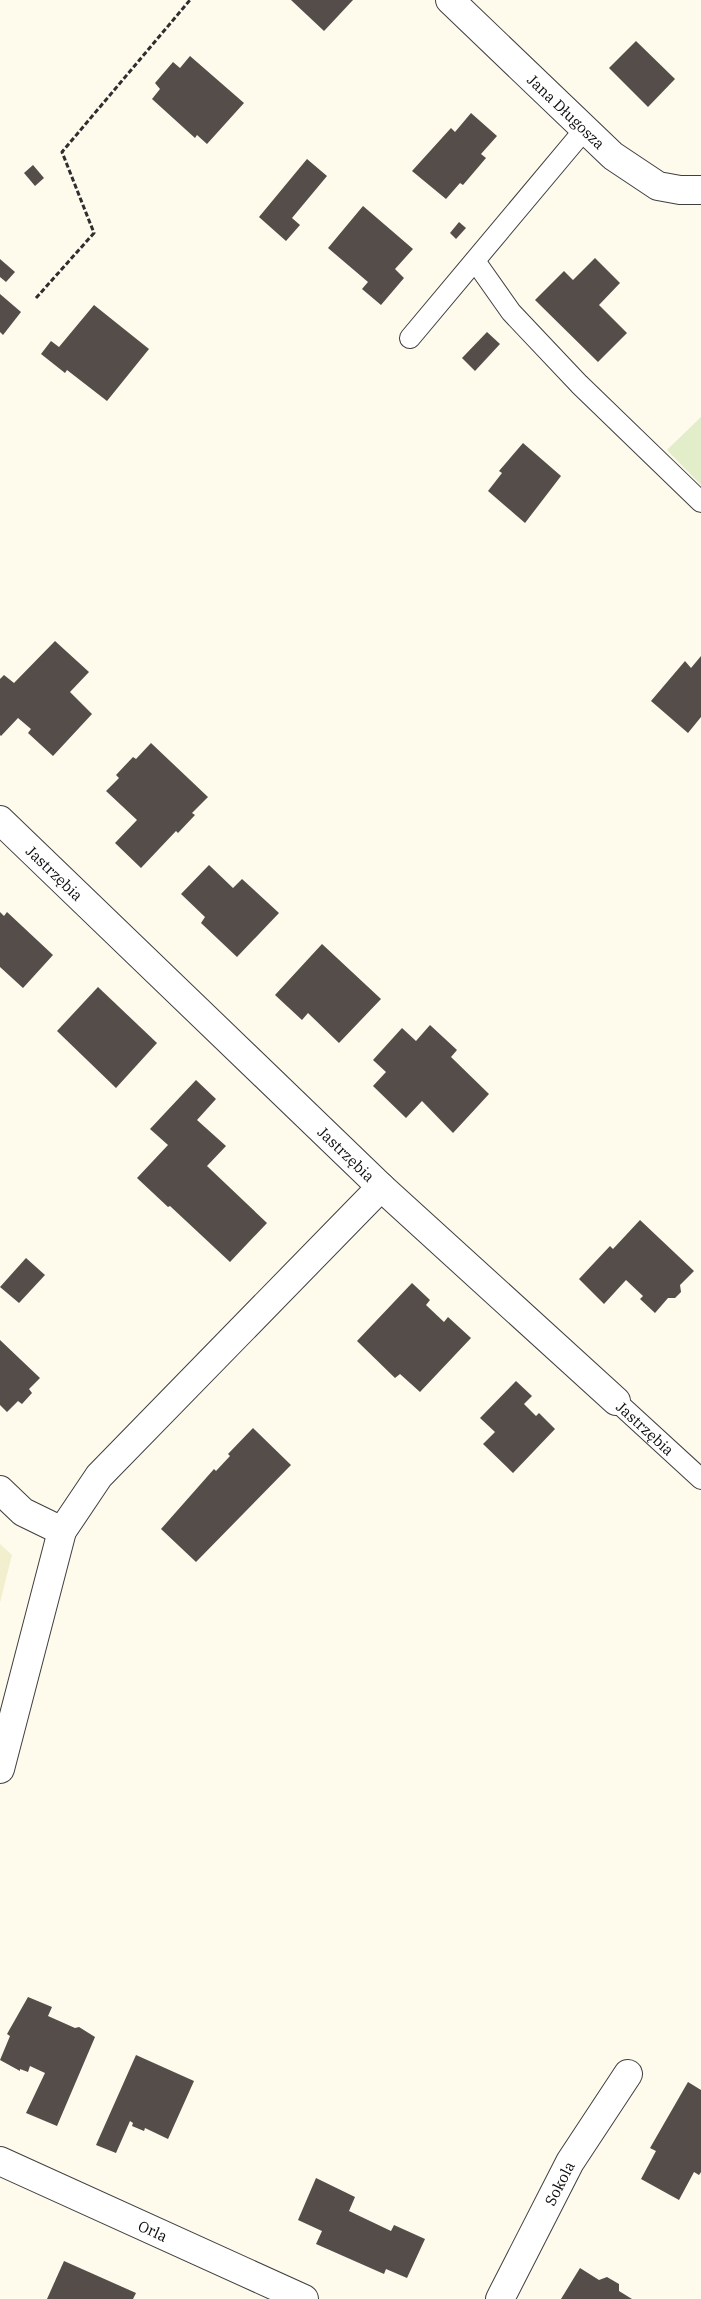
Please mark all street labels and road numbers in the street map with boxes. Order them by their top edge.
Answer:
street label: Jana Długosza [524,70,609,153]
street label: Jastrzębia [22,841,87,904]
street label: Jastrzębia [314,1122,379,1185]
street label: Jastrzębia [613,1397,678,1459]
street label: Sokola [540,2158,578,2208]
street label: Orla [135,2216,171,2245]

